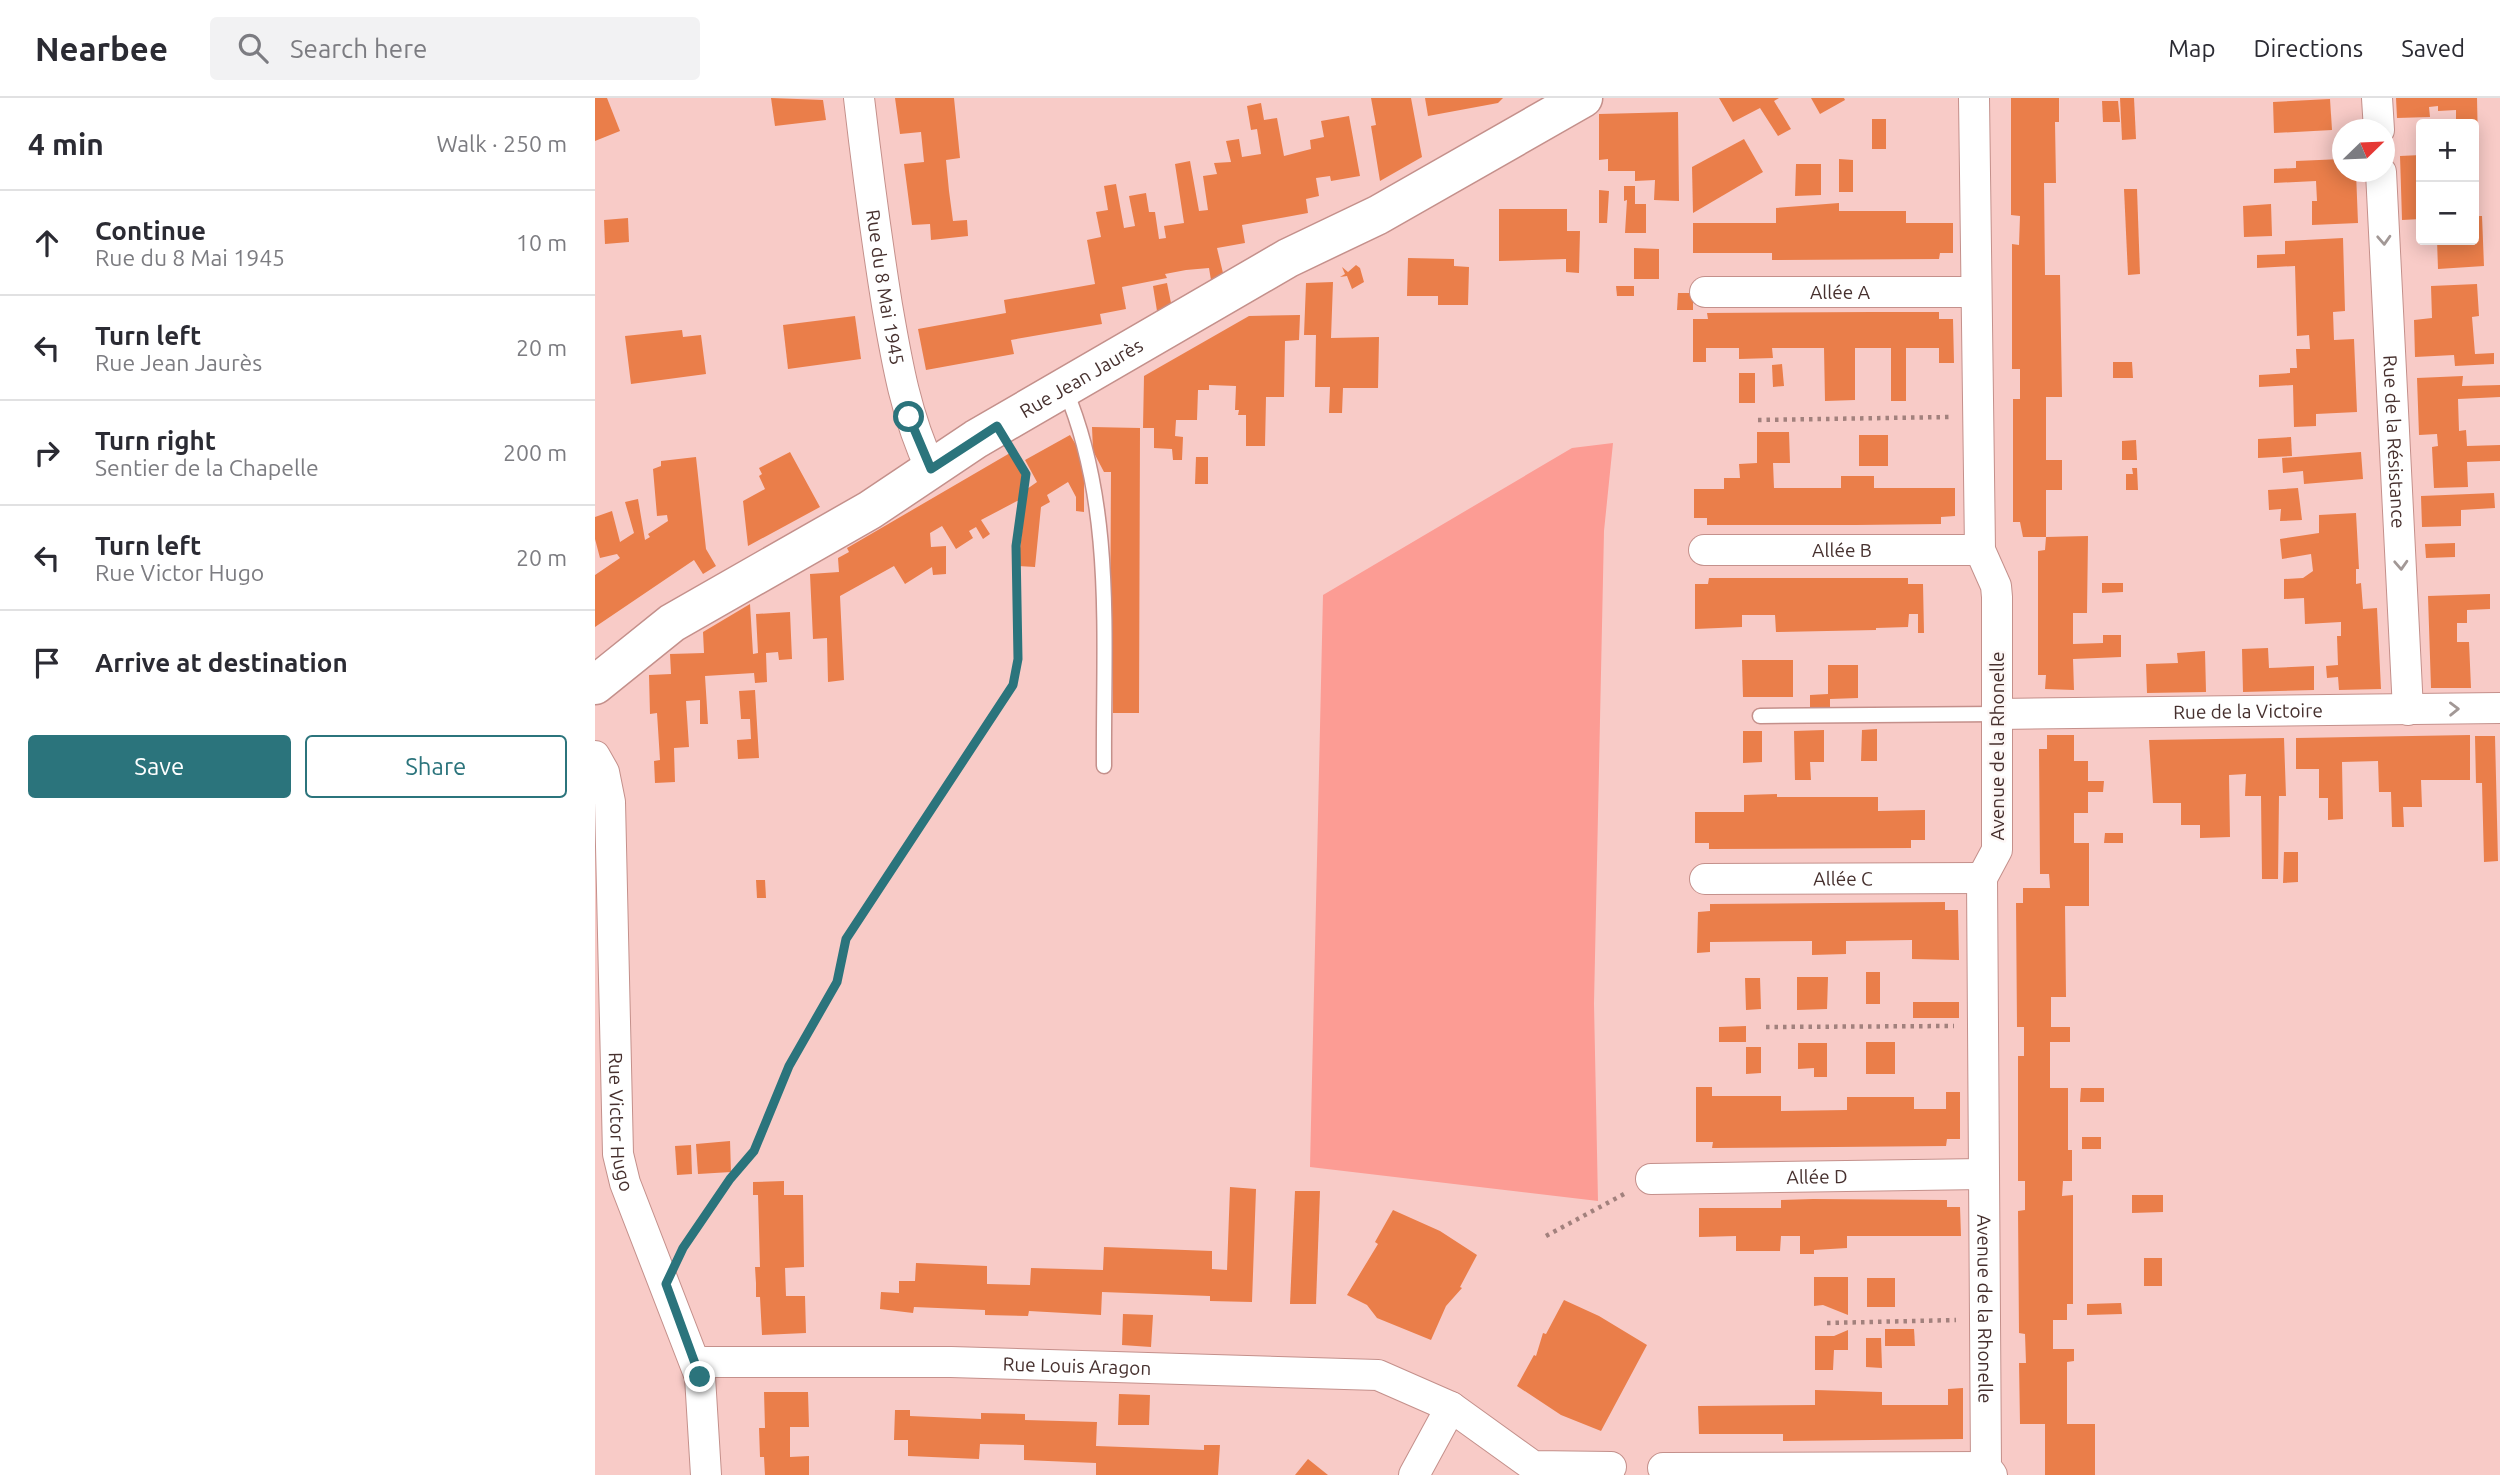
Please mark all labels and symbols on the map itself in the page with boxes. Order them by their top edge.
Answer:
north arrow [2332,119,2395,182]
street label: Rue du 8 Mai 1945 [862,208,909,367]
one-way arrow [2376,234,2391,245]
street label: Allée A [1810,281,1871,303]
street label: Rue Jean Jaurès [1016,334,1147,422]
street label: Rue de la Résistance [2379,354,2410,529]
route start [893,401,924,432]
street label: Allée B [1812,539,1872,561]
one-way arrow [2393,560,2408,571]
street label: Avenue de la Rhonelle [1986,651,2008,841]
street label: Rue de la Victoire [2173,699,2323,723]
one-way arrow [2449,701,2460,717]
street label: Allée C [1813,867,1873,890]
street label: Rue Victor Hugo [605,1052,638,1195]
street label: Allée D [1786,1165,1848,1188]
street label: Avenue de la Rhonelle [1973,1214,1997,1403]
street label: Rue Louis Aragon [1002,1353,1152,1379]
route end [684,1361,715,1392]

